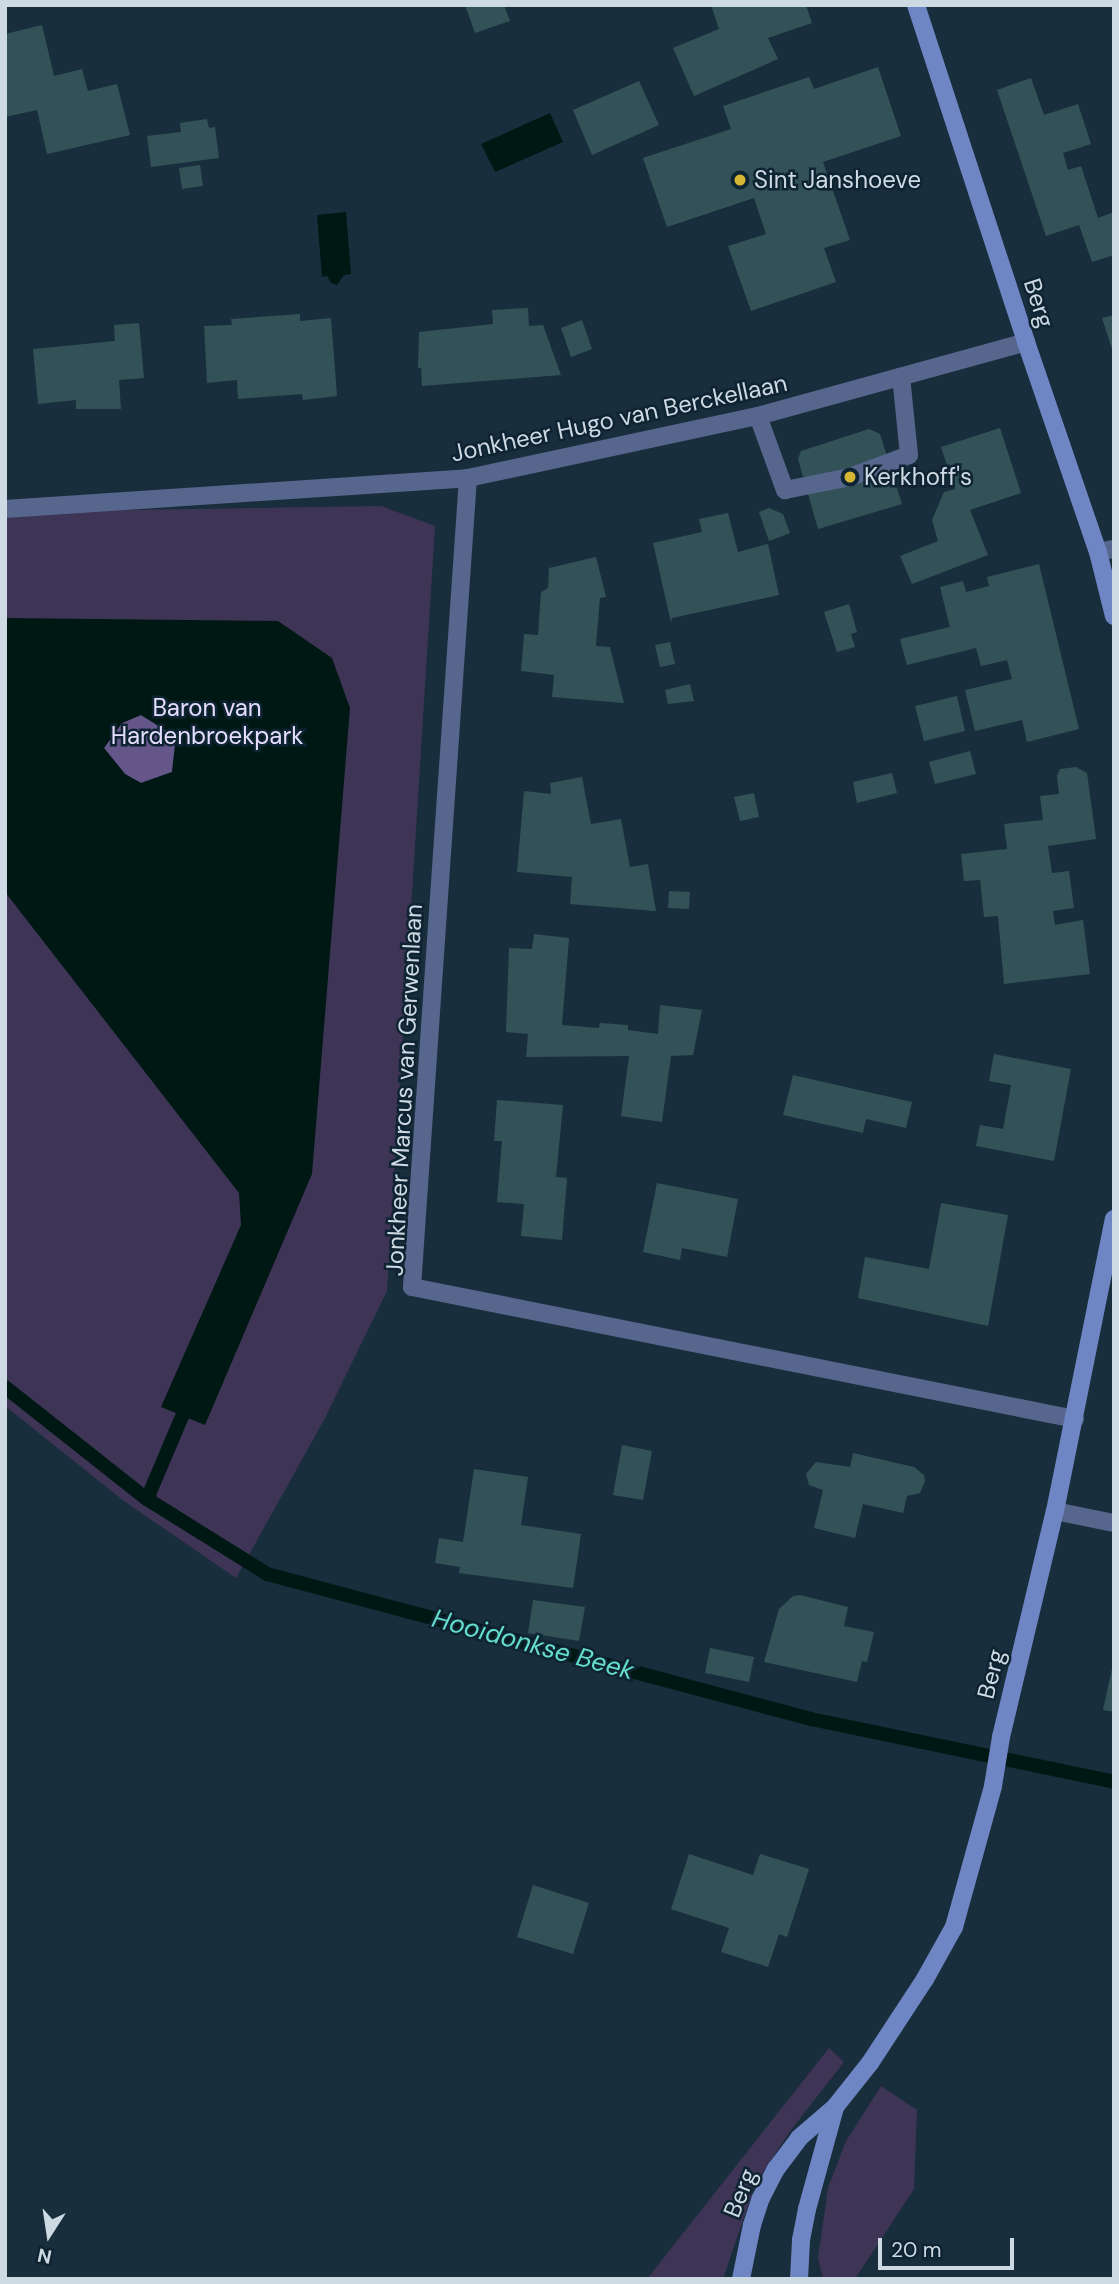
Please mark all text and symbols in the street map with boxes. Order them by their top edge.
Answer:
place label: Sint Janshoeve [754,166,921,194]
marker: Sint Janshoeve [732,172,748,188]
street label: Berg [1018,275,1060,331]
street label: Jonkheer Hugo van Berckellaan [448,368,790,468]
place label: Kerkhoff's [864,463,972,491]
marker: Kerkhoff's [842,469,858,485]
park label: Baron van Hardenbroekpark [111,694,303,750]
street label: Jonkheer Marcus van Gerwenlaan [380,903,428,1277]
water label: Hooidonkse Beek [429,1603,637,1687]
street label: Berg [971,1646,1011,1702]
street label: Berg [717,2164,763,2222]
north arrow [14,2200,84,2270]
scale bar [881,2224,1018,2268]
text: 20 m [891,2236,942,2264]
text: N [35,2242,54,2270]

